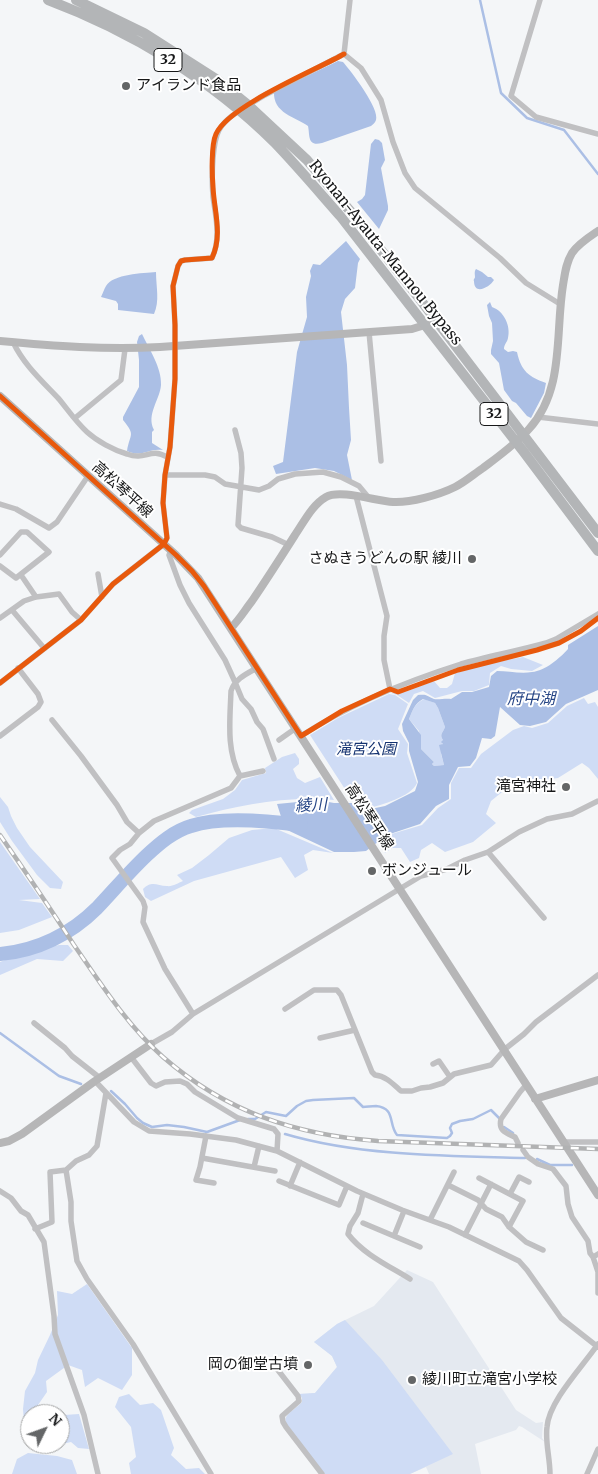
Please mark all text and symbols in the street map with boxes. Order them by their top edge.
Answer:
road number: 32 [154,48,182,72]
place label: アイランド食品 [136,77,241,95]
marker: アイランド食品 [120,80,132,92]
street label: Ryonan-Ayauta-Mannou Bypass [305,157,465,349]
road number: 32 [480,402,508,426]
street label: 高松琴平線 [88,458,156,522]
place label: さぬきうどんの駅 綾川 [308,550,462,568]
marker: さぬきうどんの駅 綾川 [466,553,478,565]
water label: 府中湖 [507,689,555,709]
park label: 滝宮公園 [336,741,396,759]
place label: 滝宮神社 [496,778,556,796]
street label: 高松琴平線 [341,781,397,853]
marker: 滝宮神社 [560,781,572,793]
water label: 綾川 [295,796,327,816]
place label: ボンジュール [382,862,472,880]
marker: ボンジュール [366,865,378,877]
place label: 岡の御堂古墳 [208,1356,298,1374]
marker: 岡の御堂古墳 [302,1359,314,1371]
place label: 綾川町立滝宮小学校 [422,1371,557,1389]
marker: 綾川町立滝宮小学校 [406,1374,418,1386]
north arrow [20,1404,70,1454]
text: N [45,1409,66,1430]

